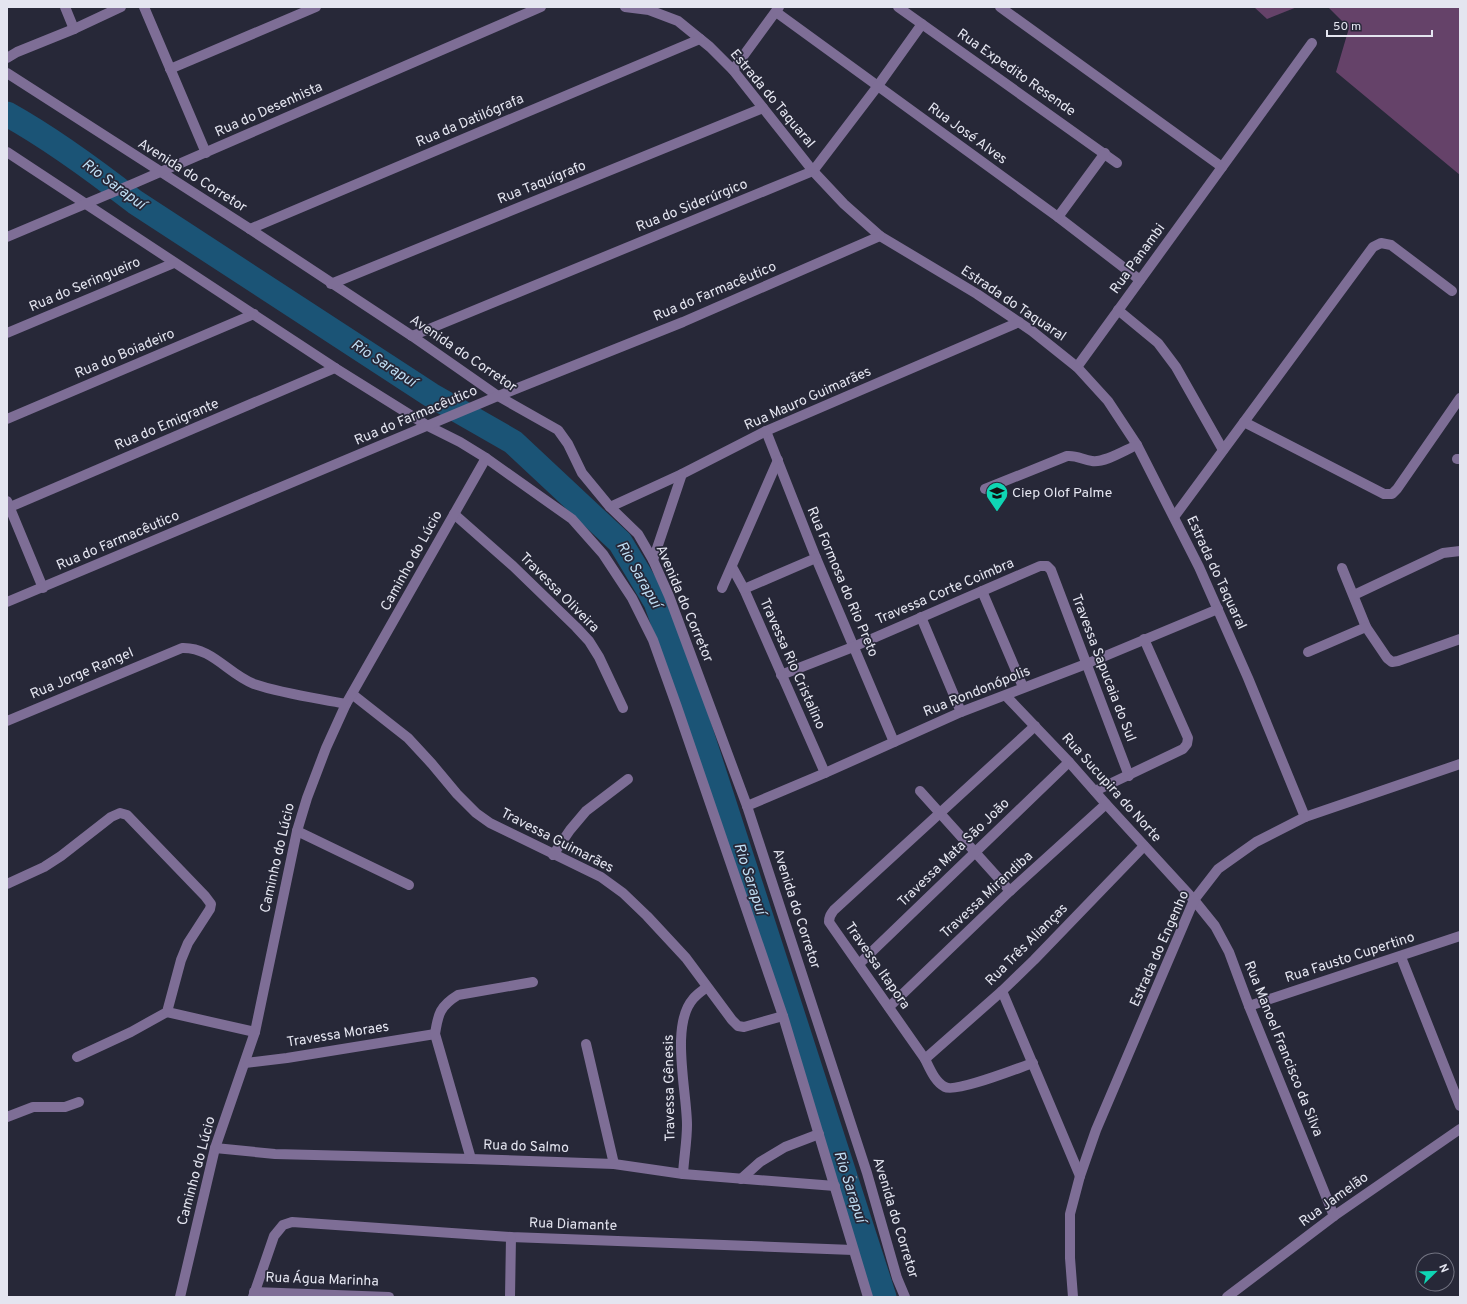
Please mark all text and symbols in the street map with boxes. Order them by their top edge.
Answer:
scale bar [1327,12,1432,38]
text: 50 m [1333,19,1361,35]
street label: Rua Expedito Resende [953,26,1079,120]
street label: Estrada do Taquaral [726,46,818,152]
street label: Rua do Desenhista [213,79,325,141]
street label: Rua da Datilógrafa [414,91,526,151]
street label: Rua José Alves [924,100,1010,168]
street label: Avenida do Corretor [134,136,250,217]
water label: Rio Sarapuí [77,156,151,216]
street label: Rua Taquígrafo [495,157,589,208]
street label: Rua do Siderúrgico [634,176,750,236]
street label: Rua Panambi [1107,221,1169,297]
street label: Rua do Seringueiro [27,254,143,316]
street label: Rua do Farmacêutico [651,258,779,326]
street label: Estrada do Taquaral [957,262,1069,346]
street label: Avenida do Corretor [406,312,520,396]
street label: Rua do Boiadeiro [73,325,178,383]
water label: Rio Sarapuí [347,336,422,394]
street label: Rua Mauro Guimarães [742,363,874,435]
street label: Rua do Farmacêutico [352,382,480,450]
street label: Rua do Emigrante [112,395,222,455]
school or university icon: Ciep Olof Palme [984,480,1010,513]
place label: Ciep Olof Palme [1012,485,1112,502]
street label: Rua Formosa do Rio Preto [803,504,881,660]
street label: Rua do Farmacêutico [54,507,182,575]
street label: Caminho do Lúcio [377,508,447,614]
street label: Estrada do Taquaral [1182,513,1250,633]
water label: Rio Sarapuí [611,538,666,615]
street label: Avenida do Corretor [652,543,717,666]
street label: Travessa Oliveira [516,550,602,636]
street label: Travessa Corte Coimbra [873,555,1017,629]
street label: Travessa Sapucaia do Sul [1067,592,1139,744]
street label: Travessa Rio Cristalino [755,596,829,732]
street label: Rua Jorge Rangel [28,645,136,703]
street label: Rua Rondonópolis [921,663,1033,721]
street label: Rua Sucupira do Norte [1057,730,1165,846]
street label: Travessa Mata São João [895,795,1014,911]
street label: Caminho do Lúcio [257,801,299,915]
street label: Travessa Guimarães [498,805,616,877]
water label: Rio Sarapuí [728,841,771,920]
street label: Avenida do Corretor [769,847,824,972]
street label: Travessa Mirandiba [937,848,1037,942]
street label: Estrada do Engenho [1127,888,1193,1010]
street label: Rua Três Alianças [982,900,1072,990]
street label: Travessa Itapora [841,919,913,1013]
street label: Rua Fausto Cupertino [1283,929,1417,987]
street label: Rua Manoel Francisco da Silva [1240,959,1326,1139]
street label: Travessa Moraes [286,1019,390,1051]
street label: Travessa Gênesis [661,1034,679,1142]
street label: Caminho do Lúcio [174,1114,220,1227]
street label: Rua do Salmo [483,1137,569,1157]
water label: Rio Sarapuí [828,1149,871,1228]
street label: Avenida do Corretor [869,1155,922,1281]
street label: Rua Jamelão [1296,1169,1372,1231]
street label: Rua Diamante [529,1215,617,1235]
north arrow [1415,1252,1455,1292]
text: N [1435,1262,1451,1275]
street label: Rua Água Marinha [265,1269,379,1290]

